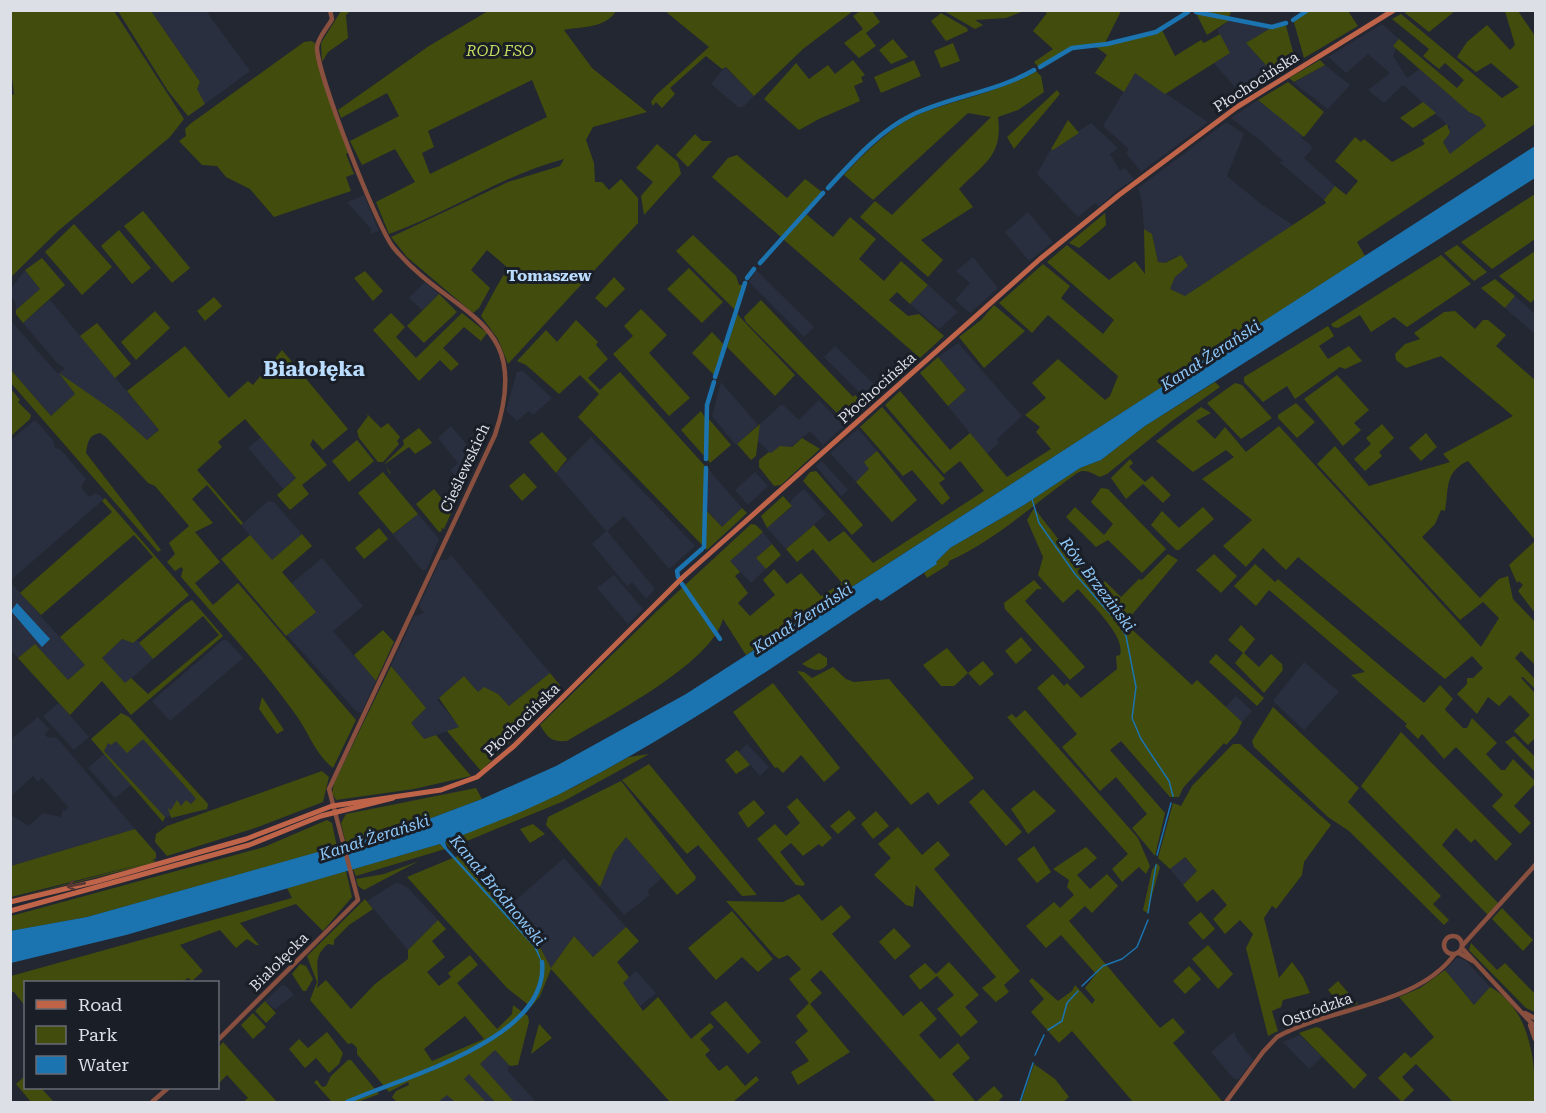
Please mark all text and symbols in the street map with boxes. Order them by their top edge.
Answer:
park label: ROD FSO [465,42,534,60]
street label: Płochocińska [1210,48,1302,116]
district label: Tomaszew [506,266,592,285]
water label: Kanał Żerański [1156,316,1264,395]
street label: Płochocińska [835,349,919,427]
district label: Białołęka [263,357,365,381]
street label: Cieślewskich [437,421,493,515]
water label: Rów Brzeziński [1055,533,1139,635]
water label: Kanał Żerański [748,579,856,658]
street label: Płochocińska [481,680,563,760]
water label: Kanał Żerański [316,811,432,865]
water label: Kanał Bródnowski [445,830,549,949]
one-way arrow [67,880,86,892]
street label: Białołęcka [246,929,312,995]
legend [24,981,219,1089]
street label: Ostródzka [1279,989,1355,1031]
text: Road [78,994,123,1015]
text: Park [78,1024,118,1045]
text: Water [78,1054,129,1075]

